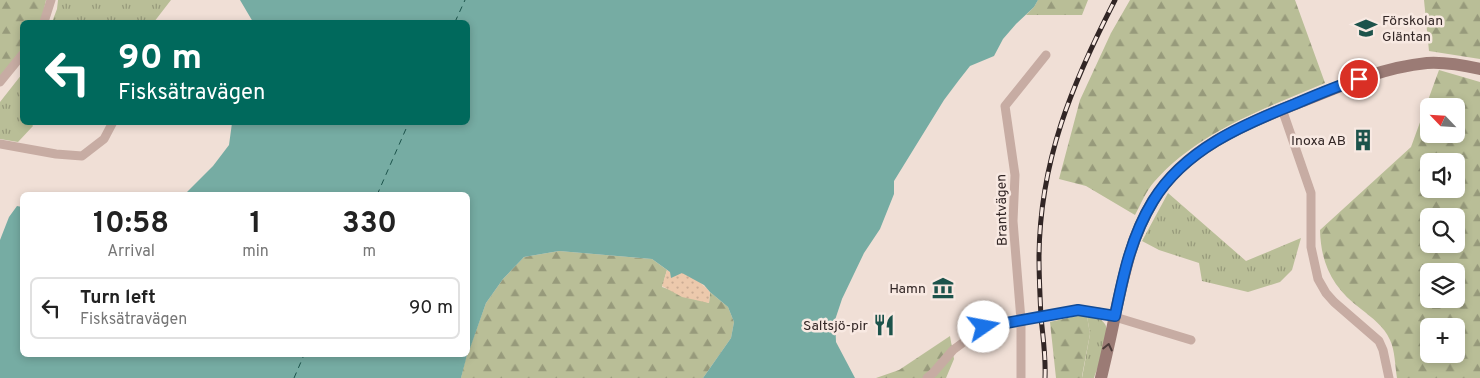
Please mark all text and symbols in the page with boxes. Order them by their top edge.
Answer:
place label: Förskolan Gläntan [1382,13,1443,46]
school or university icon: Förskolan Gläntan [1353,15,1379,41]
text: 90 m [118,37,202,81]
icon: left [35,40,100,105]
pin [1338,58,1380,100]
icon: arrive [1345,65,1373,93]
text: Fisksätravägen [118,80,265,107]
north arrow [1420,98,1465,142]
map controls [1420,98,1465,363]
building icon: Inoxa AB [1350,127,1376,153]
place label: Inoxa AB [1291,133,1346,150]
button: sound [1420,153,1465,198]
street label: Brantvägen [993,174,1012,246]
text: 10:58 [93,206,169,243]
text: 1 [249,206,261,243]
text: 330 [342,206,397,243]
button: search [1420,208,1465,253]
text: Arrival [107,242,155,262]
text: min [242,242,269,262]
text: m [363,242,376,262]
button: layers [1420,263,1465,308]
museum icon: Hamn [930,275,956,301]
place label: Hamn [889,281,926,298]
text: Turn left [80,286,156,310]
icon: left [37,294,65,322]
text: 90 m [409,296,453,320]
position arrow [957,300,1009,352]
text: Fisksätravägen [80,310,187,330]
restaurant icon: Saltsjö-pir [871,312,897,338]
place label: Saltsjö-pir [803,318,869,335]
button: + [1420,318,1465,363]
one-way arrow [1102,343,1113,352]

